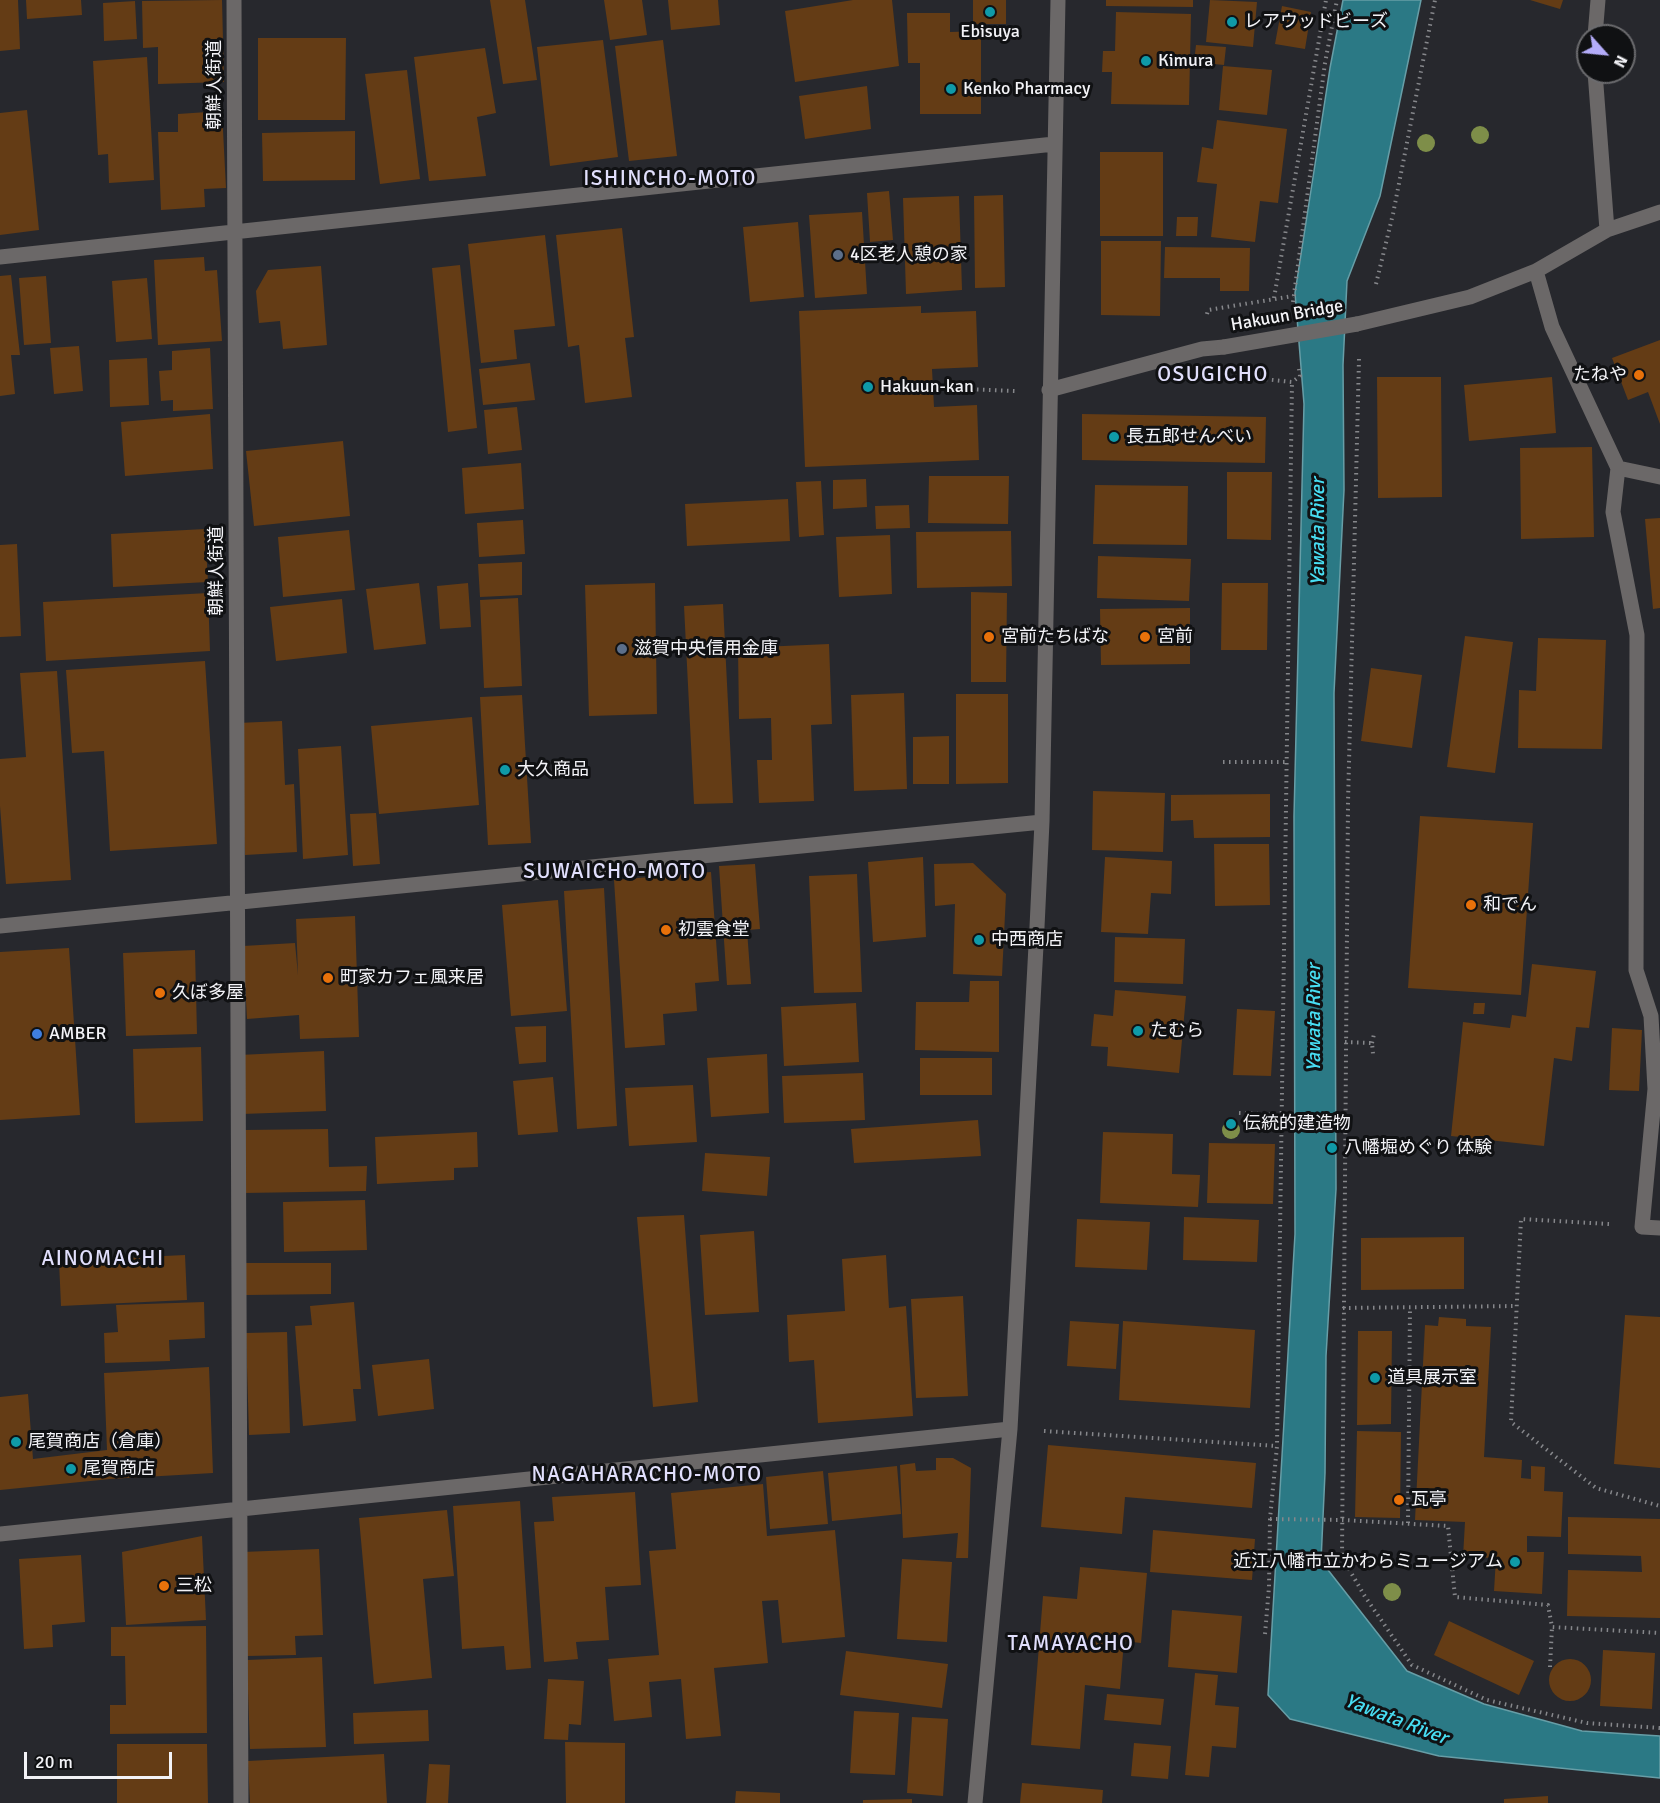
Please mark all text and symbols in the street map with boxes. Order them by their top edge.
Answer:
marker: Ebisuya [983,5,997,19]
place label: レアウッドビーズ [1244,11,1388,33]
marker: レアウッドビーズ [1225,15,1239,29]
place label: Ebisuya [960,21,1020,43]
north arrow [1576,24,1636,84]
street label: 朝鮮人街道 [204,40,226,130]
place label: Kimura [1158,50,1213,72]
text: N [1609,52,1632,71]
marker: Kimura [1139,54,1153,68]
place label: Kenko Pharmacy [963,78,1090,100]
marker: Kenko Pharmacy [944,82,958,96]
district label: ISHINCHO-MOTO [583,166,757,192]
place label: 4区老人憩の家 [850,244,968,266]
marker: 4区老人憩の家 [831,248,845,262]
street label: Hakuun Bridge [1229,295,1345,337]
district label: OSUGICHO [1157,362,1269,388]
place label: たねや [1573,364,1627,386]
marker: たねや [1632,368,1646,382]
place label: Hakuun-kan [880,376,974,398]
marker: Hakuun-kan [861,380,875,394]
place label: 長五郎せんべい [1126,426,1252,448]
marker: 長五郎せんべい [1107,430,1121,444]
water label: Yawata River [1307,478,1331,586]
street label: 朝鮮人街道 [206,526,228,616]
place label: 宮前たちばな [1001,626,1109,648]
place label: 宮前 [1157,626,1193,648]
marker: 宮前たちばな [982,630,996,644]
marker: 宮前 [1138,630,1152,644]
place label: 滋賀中央信用金庫 [634,638,778,660]
marker: 滋賀中央信用金庫 [615,642,629,656]
place label: 大久商品 [517,759,589,781]
marker: 大久商品 [498,763,512,777]
district label: SUWAICHO-MOTO [523,859,707,885]
place label: 和でん [1483,894,1537,916]
marker: 和でん [1464,898,1478,912]
place label: 初雲食堂 [678,919,750,941]
marker: 初雲食堂 [659,923,673,937]
place label: 中西商店 [991,929,1063,951]
marker: 中西商店 [972,933,986,947]
water label: Yawata River [1303,964,1327,1072]
place label: 町家カフェ風来居 [340,967,484,989]
marker: 町家カフェ風来居 [321,971,335,985]
place label: 久ぼ多屋 [172,982,244,1004]
marker: 久ぼ多屋 [153,986,167,1000]
place label: たむら [1150,1020,1204,1042]
place label: AMBER [49,1023,106,1045]
marker: たむら [1131,1024,1145,1038]
marker: AMBER [30,1027,44,1041]
place label: 伝統的建造物 [1243,1113,1351,1135]
marker: 伝統的建造物 [1224,1117,1238,1131]
place label: 八幡堀めぐり 体験 [1344,1137,1492,1159]
marker: 八幡堀めぐり 体験 [1325,1141,1339,1155]
district label: AINOMACHI [41,1246,165,1272]
place label: 道具展示室 [1387,1367,1477,1389]
marker: 道具展示室 [1368,1371,1382,1385]
place label: 尾賀商店（倉庫） [28,1431,172,1453]
marker: 尾賀商店（倉庫） [9,1435,23,1449]
place label: 尾賀商店 [83,1458,155,1480]
marker: 尾賀商店 [64,1462,78,1476]
district label: NAGAHARACHO-MOTO [531,1462,763,1488]
place label: 瓦亭 [1411,1489,1447,1511]
marker: 瓦亭 [1392,1493,1406,1507]
place label: 近江八幡市立かわらミュージアム [1233,1551,1503,1573]
marker: 近江八幡市立かわらミュージアム [1508,1555,1522,1569]
place label: 三松 [176,1575,212,1597]
marker: 三松 [157,1579,171,1593]
district label: TAMAYACHO [1008,1631,1134,1657]
water label: Yawata River [1341,1689,1451,1751]
scale bar [27,1740,176,1778]
text: 20 m [35,1751,73,1773]

